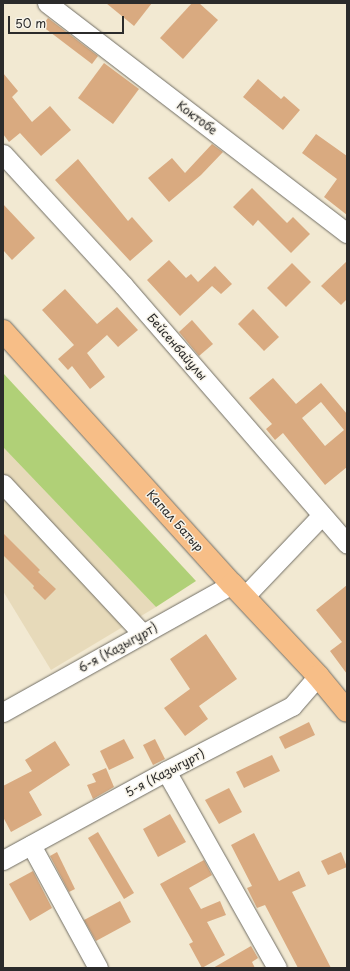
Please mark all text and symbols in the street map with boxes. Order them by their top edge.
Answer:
scale bar [10,8,126,34]
text: 50 m [15,14,46,32]
street label: Коктобе [174,98,220,138]
street label: Бейсенбайулы [144,311,210,383]
street label: Капал Батыр [144,487,206,555]
street label: 6-я (Казыгурт) [76,620,160,676]
street label: 5-я (Казыгурт) [123,746,207,800]

